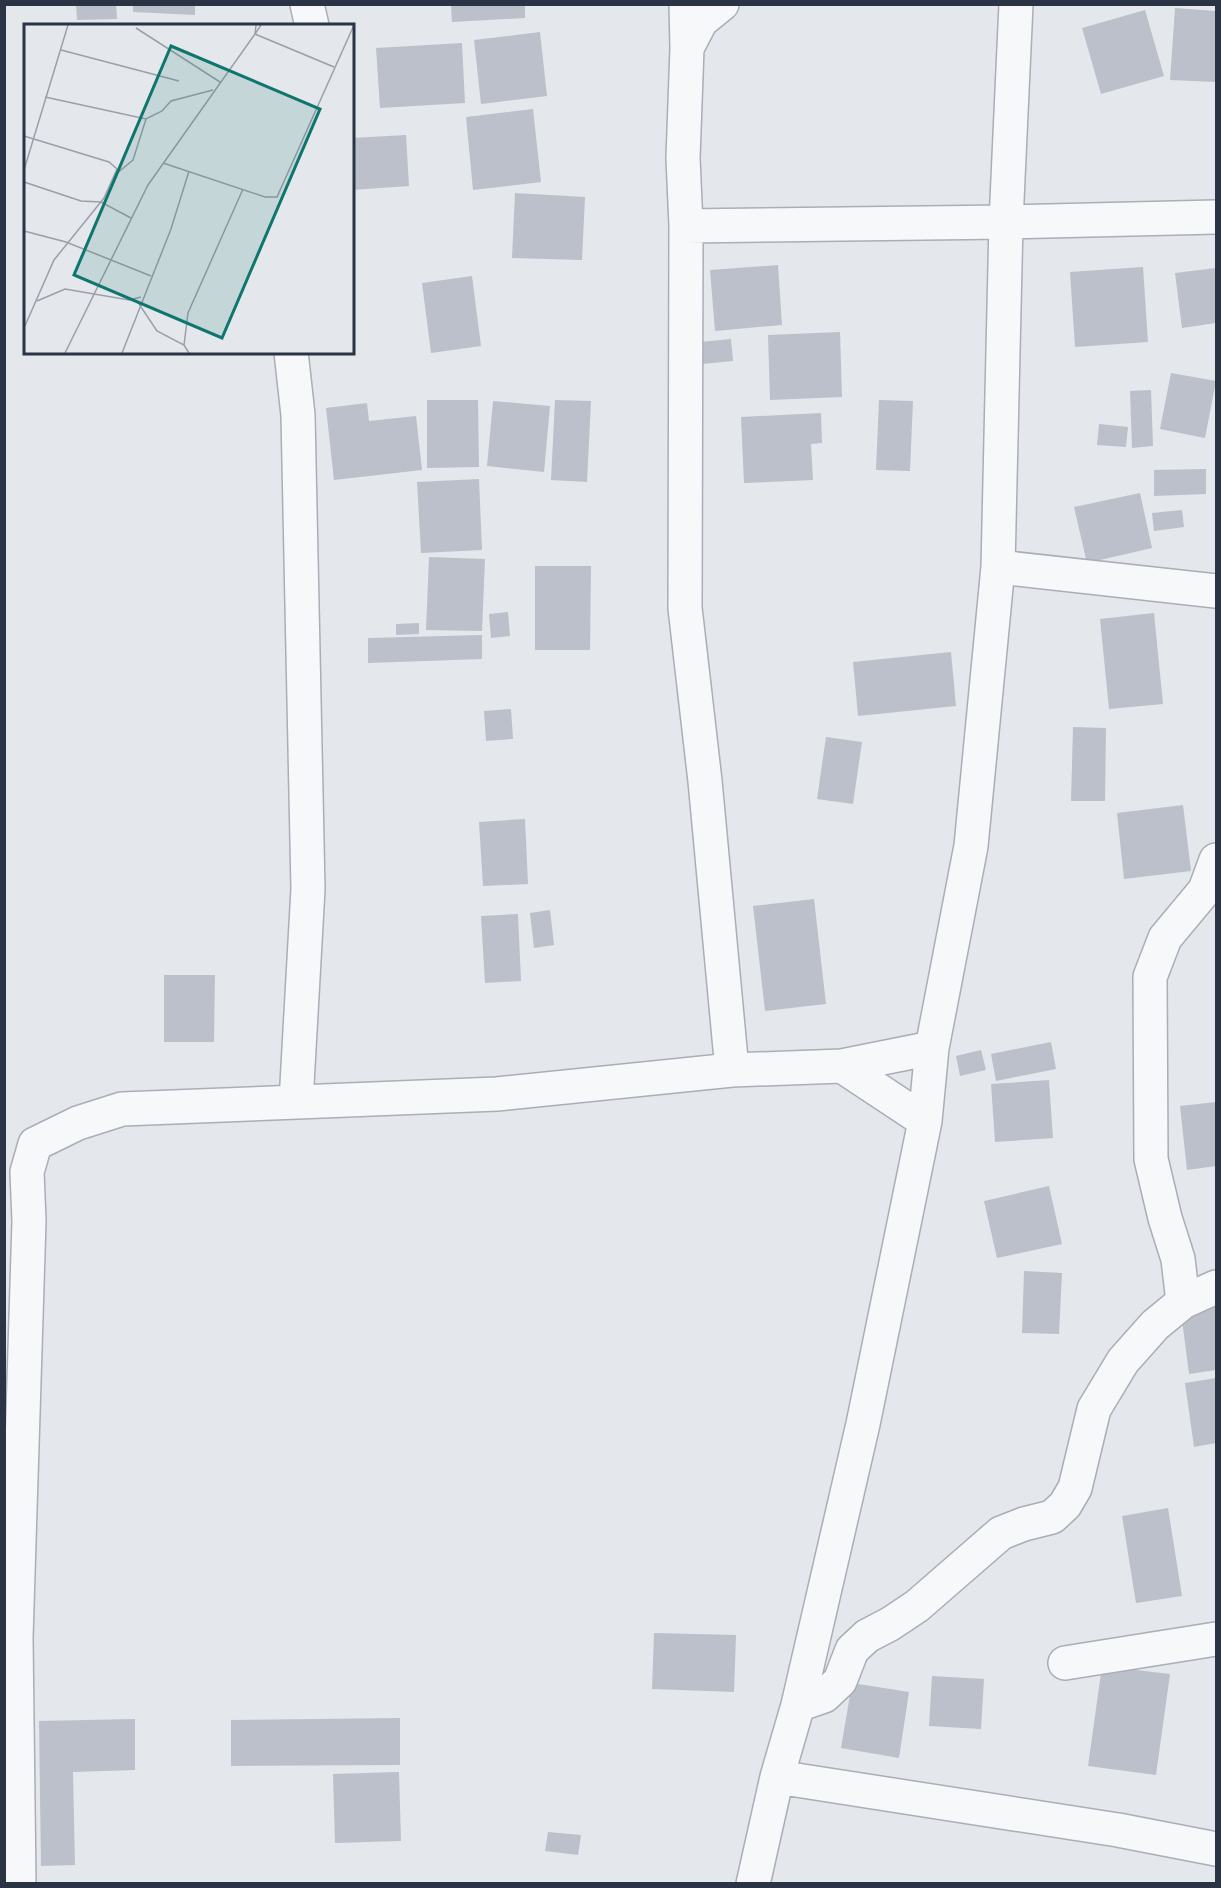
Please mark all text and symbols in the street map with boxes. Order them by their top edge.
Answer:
inset map [24,24,354,354]

